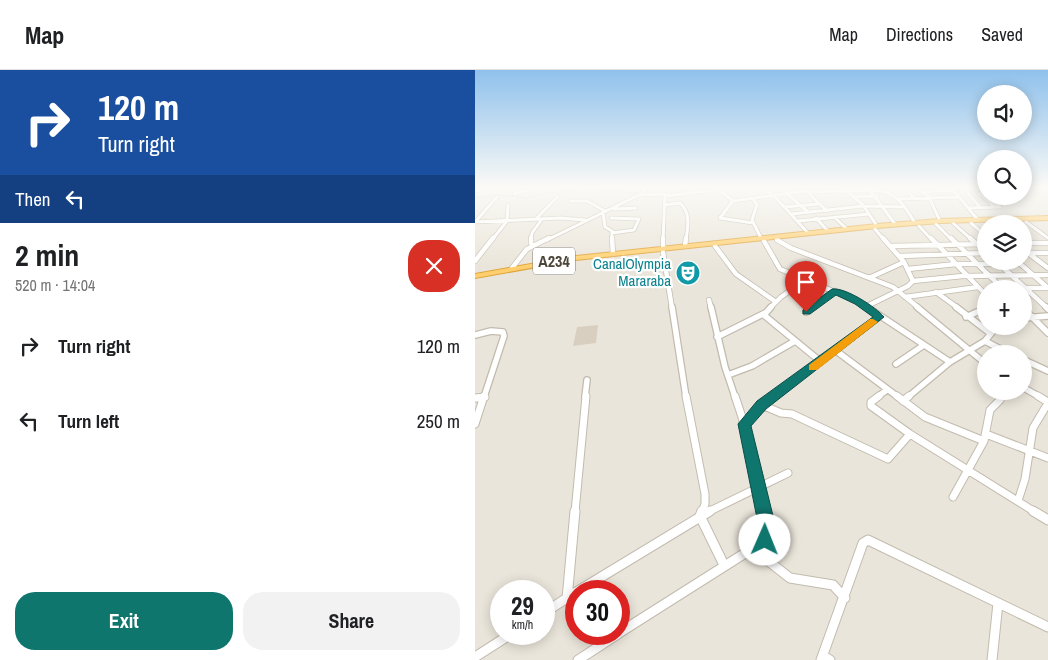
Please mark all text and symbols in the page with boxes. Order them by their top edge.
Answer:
text: Map [25,19,64,51]
text: Map [829,22,858,47]
text: Directions [886,22,953,47]
text: Saved [981,22,1023,47]
text: 120 m [98,84,179,131]
map controls [977,85,1032,400]
button: sound [977,85,1032,140]
icon: right [15,90,80,155]
text: Turn right [98,129,175,159]
button: search [977,150,1032,205]
icon: left [61,185,89,213]
text: Then [15,186,51,212]
button: layers [977,215,1032,270]
text: 2 min [15,235,79,275]
button: close [408,240,460,292]
road number: A234 [533,248,575,275]
place label: CanalOlympia Mararaba [593,253,671,291]
theatre icon: CanalOlympia Mararaba [675,260,701,286]
pin [785,261,827,312]
icon: arrive [792,268,820,296]
text: 520 m · 14:04 [15,274,95,296]
button: + [977,280,1032,335]
icon: right [15,332,43,360]
text: Turn right [58,333,130,359]
text: 120 m [417,333,460,359]
button: − [977,345,1032,400]
icon: left [15,407,43,435]
text: Turn left [58,408,119,434]
text: 250 m [417,408,460,434]
position arrow [738,513,790,565]
speed limit sign: 30 [565,580,630,645]
text: 29 [511,589,534,623]
button: Exit [15,592,233,650]
button: Share [243,592,460,650]
text: km/h [512,617,533,633]

